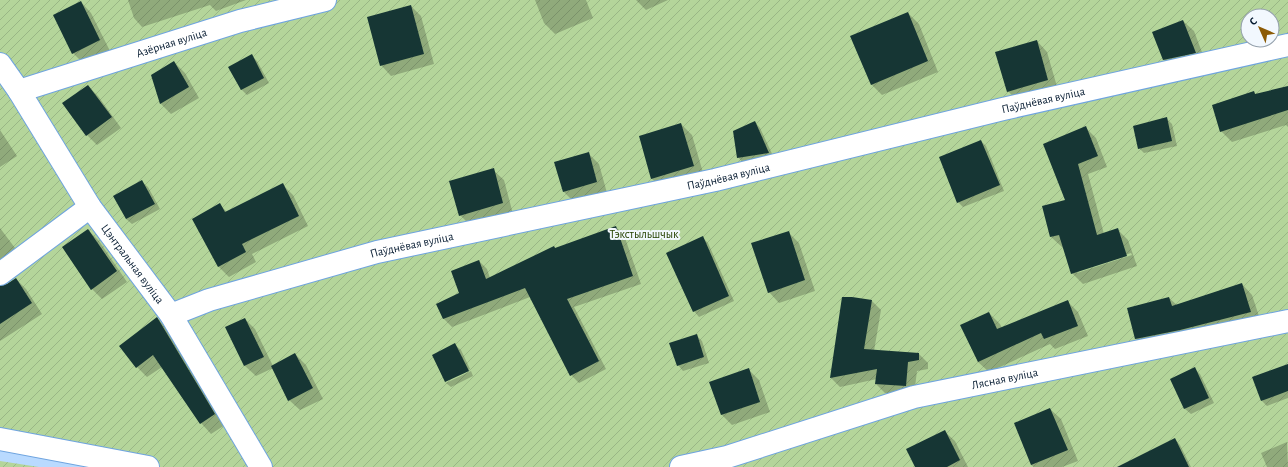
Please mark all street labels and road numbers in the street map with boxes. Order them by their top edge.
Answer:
street label: Азёрная вуліца [135,26,209,59]
street label: Паўднёвая вуліца [1000,85,1087,115]
street label: Паўднёвая вуліца [686,161,772,192]
street label: Цэнтральная вуліца [99,222,167,306]
street label: Паўднёвая вуліца [369,230,455,260]
street label: Лясная вуліца [970,366,1039,391]

